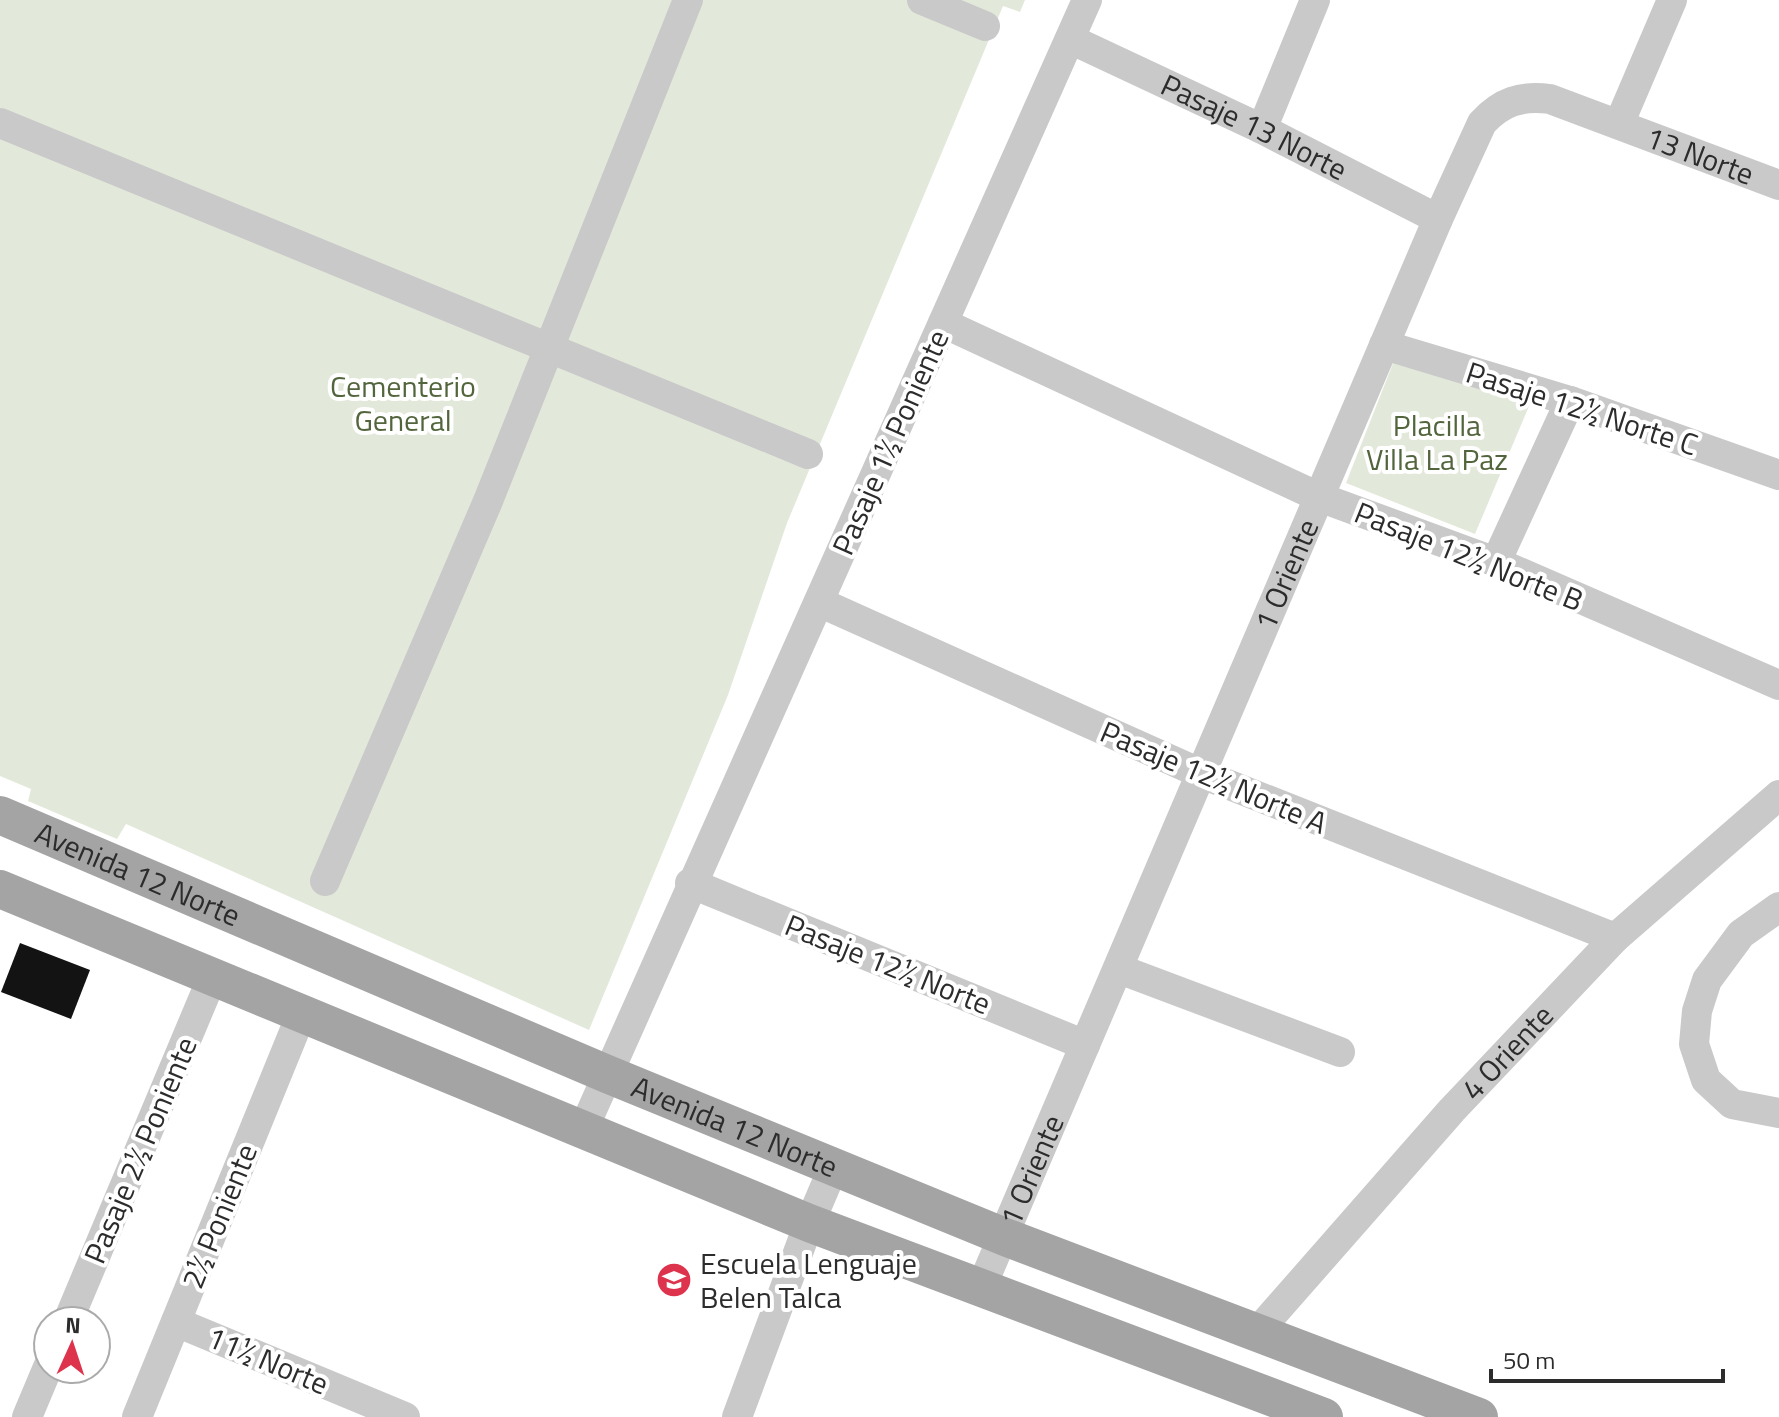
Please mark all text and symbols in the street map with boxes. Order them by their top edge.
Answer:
street label: Pasaje 13 Norte [1153,62,1355,192]
street label: 13 Norte [1639,114,1761,197]
street label: Pasaje 1½ Poniente [820,322,960,562]
street label: Pasaje 12½ Norte C [1460,349,1704,467]
park label: Cementerio General [330,363,476,443]
park label: Placilla Villa La Paz [1366,402,1508,482]
street label: Pasaje 12½ Norte B [1348,489,1590,623]
street label: 1 Oriente [1242,512,1330,637]
street label: Pasaje 12½ Norte A [1093,708,1335,846]
street label: Avenida 12 Norte [28,810,248,938]
street label: Pasaje 12½ Norte [778,902,998,1026]
street label: 4 Oriente [1450,994,1564,1110]
street label: Pasaje 2½ Poniente [71,1030,209,1270]
street label: Avenida 12 Norte [625,1064,845,1189]
street label: 1 Oriente [987,1107,1075,1233]
street label: 2½ Poniente [169,1137,269,1295]
place label: Escuela Lenguaje Belen Talca [700,1240,917,1320]
school or university icon: Escuela Lenguaje Belen Talca [655,1261,693,1299]
north arrow [32,1305,112,1385]
text: N [65,1308,82,1342]
street label: 11½ Norte [200,1314,336,1406]
scale bar [1491,1333,1723,1383]
text: 50 m [1503,1342,1555,1378]

